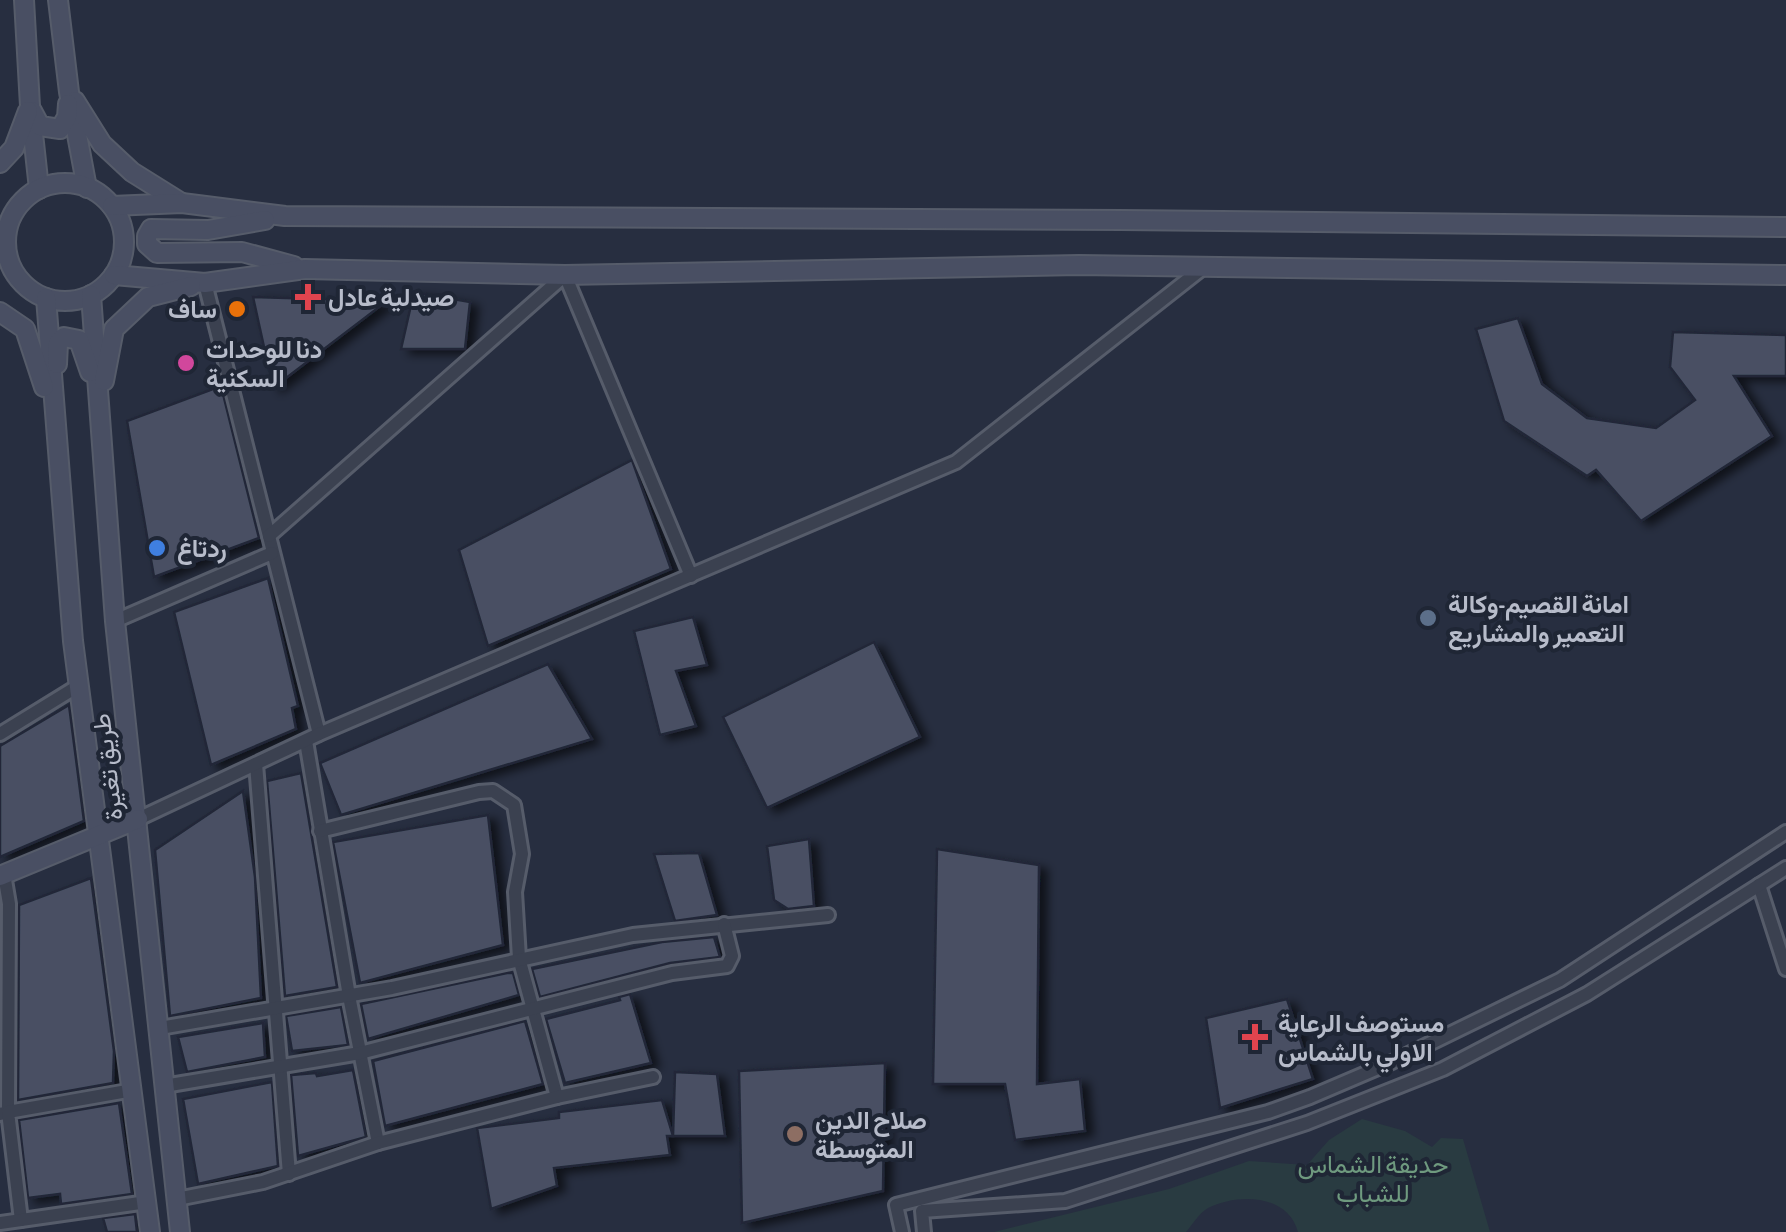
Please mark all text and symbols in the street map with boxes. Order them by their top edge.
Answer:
place label: صيدلية عادل [328,283,454,312]
marker: صيدلية عادل [297,286,319,308]
place label: ساف [168,295,217,323]
marker: ساف [226,298,248,320]
place label: دنا للوحدات السكنية [206,335,322,393]
marker: دنا للوحدات السكنية [175,352,197,374]
place label: ردتاغ [177,534,227,565]
marker: ردتاغ [146,537,168,559]
place label: امانة القصيم-وكالة التعمير والمشاريع [1448,590,1629,651]
marker: امانة القصيم-وكالة التعمير والمشاريع [1417,607,1439,629]
street label: طريق تغيرة [87,712,129,822]
place label: مستوصف الرعاية الاولي بالشماس [1278,1009,1444,1073]
marker: مستوصف الرعاية الاولي بالشماس [1242,1024,1268,1050]
place label: صلاح الدين المتوسطة [815,1106,927,1165]
marker: صلاح الدين المتوسطة [784,1123,806,1145]
park label: حديقة الشماس للشباب [1297,1150,1449,1208]

